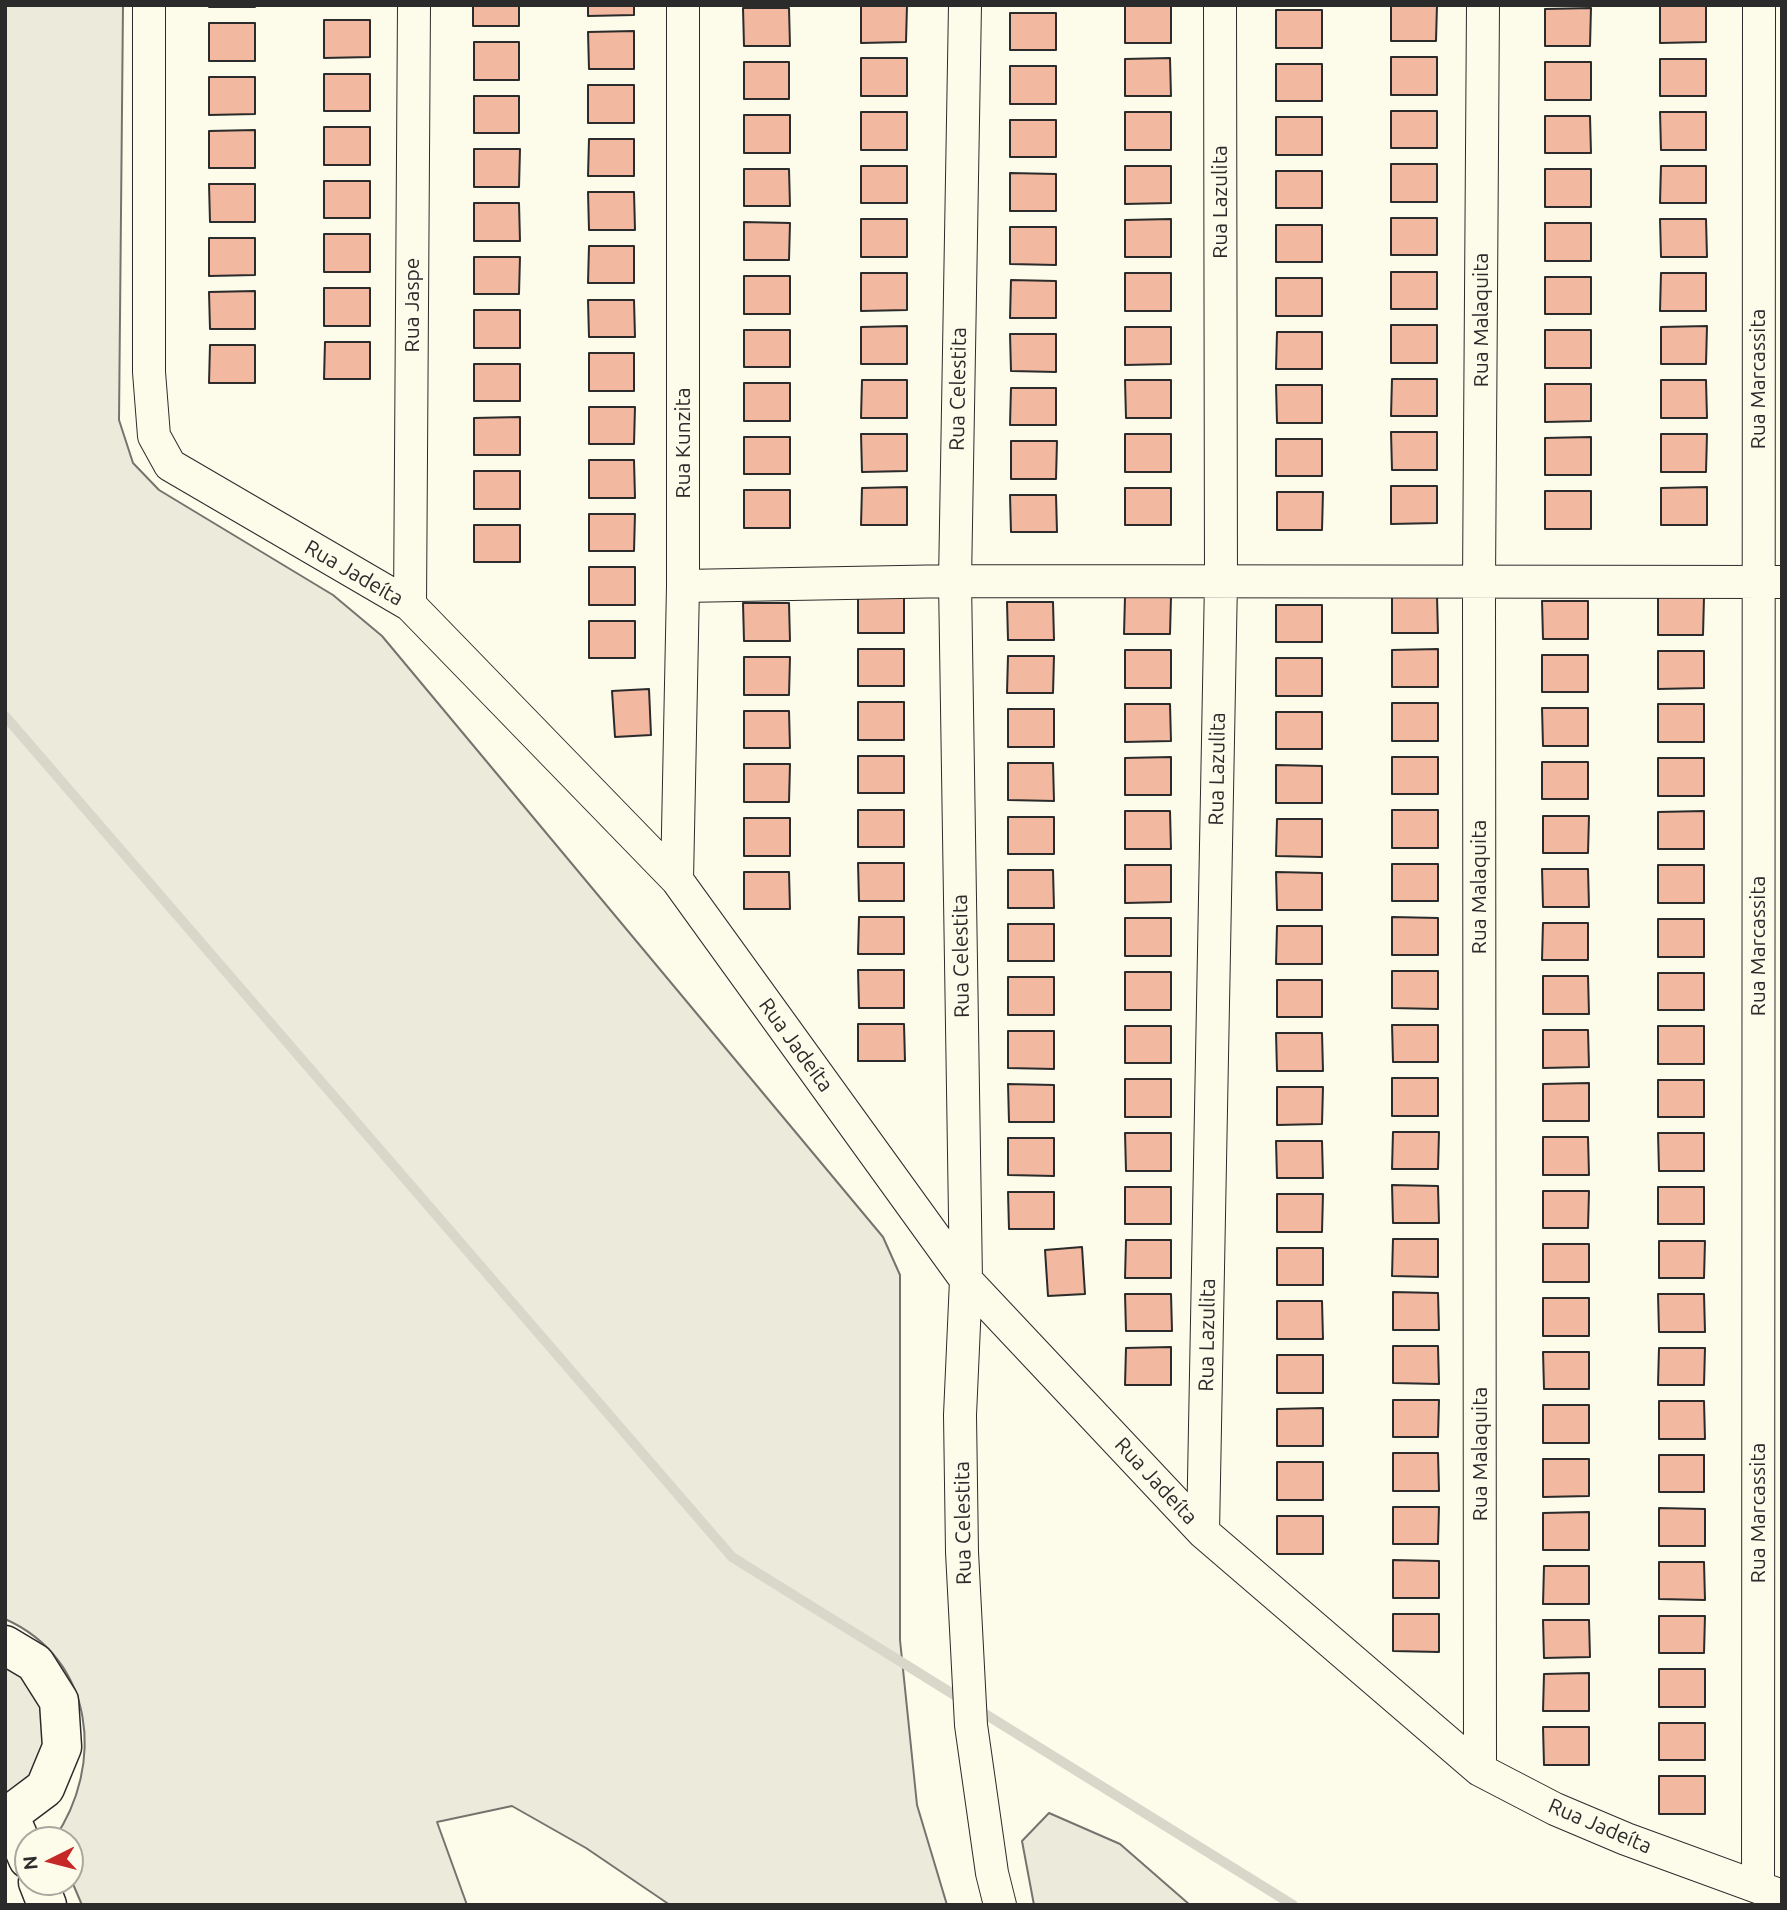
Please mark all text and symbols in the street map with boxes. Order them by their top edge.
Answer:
street label: Rua Lazulita [1207,145,1233,259]
street label: Rua Malaquita [1468,253,1494,387]
street label: Rua Jaspe [399,258,425,352]
street label: Rua Marcassita [1745,309,1771,449]
street label: Rua Celestita [944,327,972,451]
street label: Rua Kunzita [670,387,696,499]
street label: Rua Jadeíta [300,535,408,611]
street label: Rua Lazulita [1203,712,1231,826]
street label: Rua Malaquita [1466,820,1492,954]
street label: Rua Marcassita [1745,876,1771,1016]
street label: Rua Celestita [947,894,975,1018]
street label: Rua Jadeíta [754,993,838,1097]
street label: Rua Lazulita [1193,1278,1221,1392]
street label: Rua Malaquita [1467,1387,1493,1521]
street label: Rua Jadeíta [1109,1432,1203,1530]
street label: Rua Marcassita [1745,1443,1771,1583]
street label: Rua Celestita [949,1461,977,1585]
street label: Rua Jadeíta [1545,1793,1655,1859]
north arrow [14,1826,84,1896]
text: N [18,1855,42,1871]

